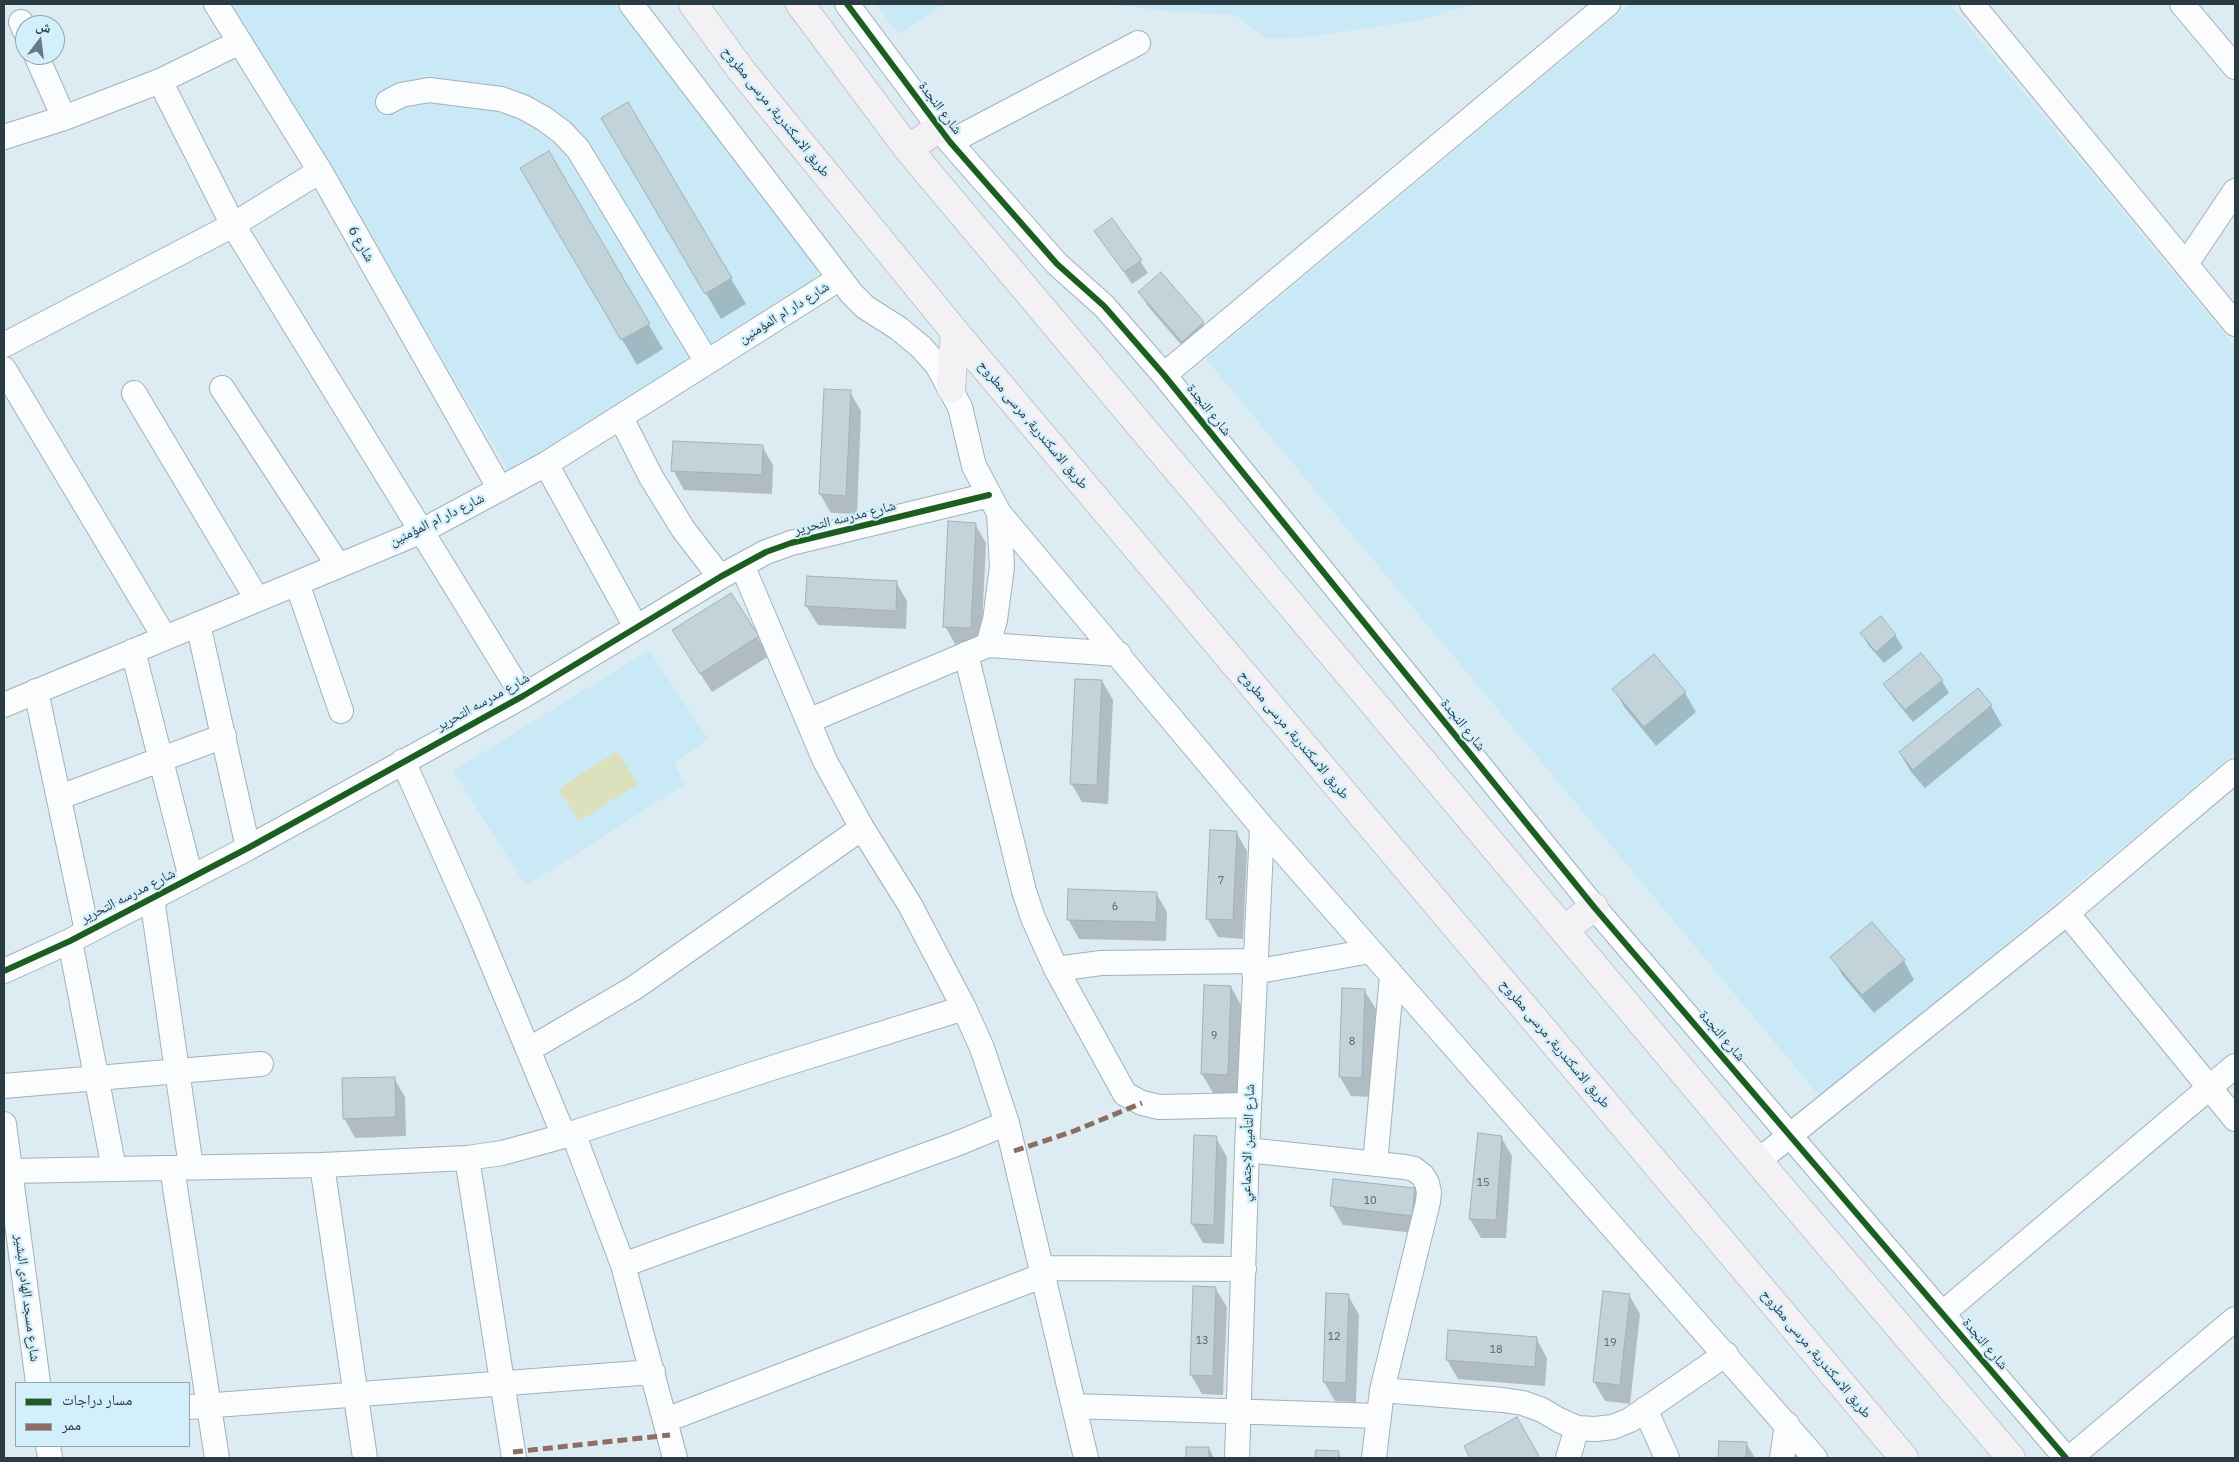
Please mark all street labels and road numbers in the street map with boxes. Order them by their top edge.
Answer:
street label: طريق الاسكندرية, مرسى مطروح [718,43,834,181]
street label: شارع النجدة [915,78,965,138]
street label: شارع 6 [344,223,378,265]
street label: شارع دار ام المؤمنين [736,278,832,348]
street label: طريق الاسكندرية, مرسى مطروح [974,357,1092,493]
street label: شارع النجدة [1183,381,1235,439]
street label: شارع دار ام المؤمنين [387,490,487,550]
street label: شارع مدرسه التحرير [793,497,897,539]
street label: طريق الاسكندرية, مرسى مطروح [1235,667,1353,803]
street label: شارع مدرسه التحرير [433,669,533,735]
street label: شارع النجدة [1437,696,1489,754]
street label: شارع مدرسه التحرير [78,865,178,927]
street label: طريق الاسكندرية, مرسى مطروح [1496,976,1614,1112]
street label: شارع النجدة [1695,1007,1749,1065]
street label: شارع التأمين الاجتماعي [1238,1084,1258,1202]
street label: شارع مسجد الهادى البشير [11,1233,43,1363]
street label: طريق الاسكندرية, مرسى مطروح [1757,1286,1875,1422]
street label: شارع النجدة [1959,1315,2011,1373]

